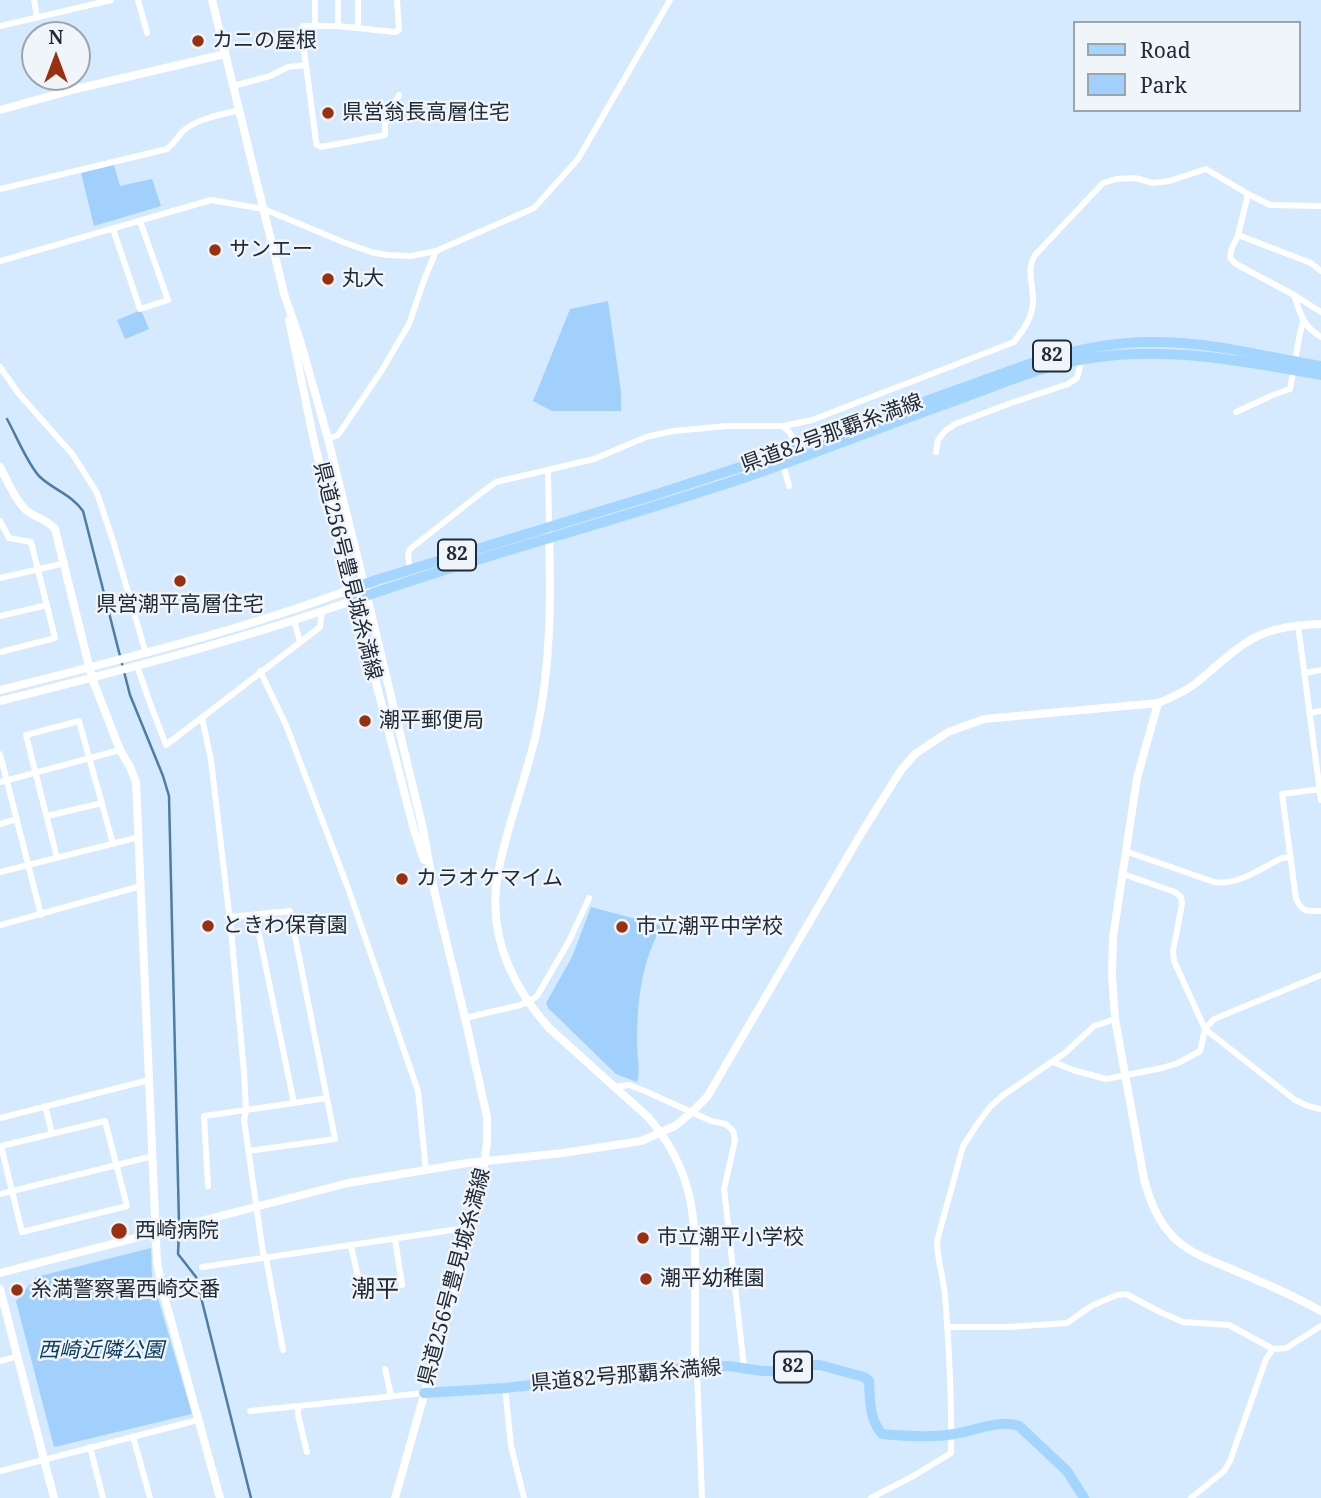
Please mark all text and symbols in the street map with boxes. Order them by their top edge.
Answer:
north arrow [21,21,91,91]
legend [1072,21,1300,112]
text: N [49,24,63,50]
place label: カニの屋根 [212,28,317,54]
marker: カニの屋根 [190,33,206,49]
text: Road [1140,36,1191,64]
text: Park [1140,71,1187,99]
place label: 県営翁長高層住宅 [342,100,510,126]
marker: 県営翁長高層住宅 [320,105,336,121]
place label: サンエー [229,237,313,263]
marker: サンエー [207,242,223,258]
place label: 丸大 [342,266,384,292]
marker: 丸大 [320,271,336,287]
road number: 82 [1033,340,1071,372]
street label: 県道82号那覇糸満線 [738,389,926,479]
street label: 県道256号豊見城糸満線 [308,459,386,683]
road number: 82 [438,540,476,570]
marker: 県営潮平高層住宅 [172,573,188,589]
place label: 県営潮平高層住宅 [96,592,264,618]
place label: 潮平郵便局 [379,708,484,734]
marker: 潮平郵便局 [357,713,373,729]
place label: カラオケマイム [416,866,563,892]
marker: カラオケマイム [394,871,410,887]
place label: ときわ保育園 [222,913,348,939]
place label: 市立潮平中学校 [636,914,783,940]
marker: ときわ保育園 [200,918,216,934]
marker: 市立潮平中学校 [614,919,630,935]
street label: 県道256号豊見城糸満線 [414,1165,496,1389]
place label: 西崎病院 [135,1218,219,1244]
marker: 西崎病院 [109,1221,129,1241]
place label: 市立潮平小学校 [657,1225,804,1251]
marker: 市立潮平小学校 [635,1230,651,1246]
place label: 潮平幼稚園 [660,1266,765,1292]
marker: 潮平幼稚園 [638,1271,654,1287]
district label: 潮平 [351,1276,399,1304]
place label: 糸満警察署西崎交番 [31,1277,220,1303]
marker: 糸満警察署西崎交番 [9,1282,25,1298]
park label: 西崎近隣公園 [38,1338,164,1364]
road number: 82 [774,1352,812,1382]
street label: 県道82号那覇糸満線 [530,1355,722,1397]

